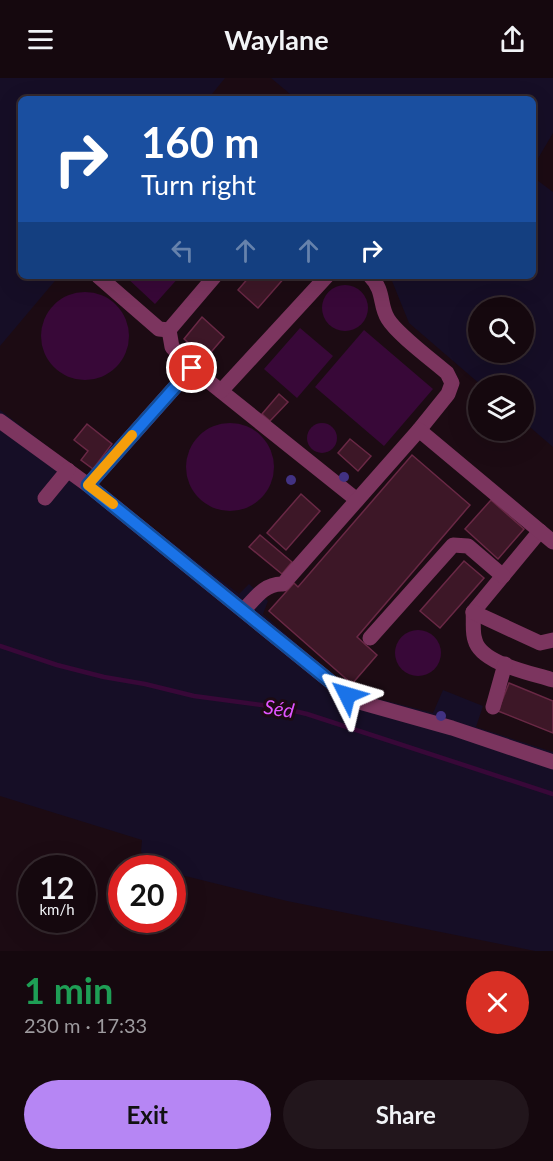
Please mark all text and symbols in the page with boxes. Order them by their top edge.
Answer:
icon: menu [24,23,57,56]
text: Waylane [224,23,329,56]
icon: share [496,23,529,56]
text: 160 m [141,117,259,167]
icon: right [42,120,120,198]
text: Turn right [141,168,256,201]
icon: left [166,234,199,267]
icon: ahead [229,234,262,267]
icon: ahead [292,234,325,267]
icon: right [355,234,388,267]
map controls [468,297,534,441]
button: search [468,297,534,363]
pin [166,342,217,393]
icon: arrive [175,351,208,384]
button: layers [468,375,534,441]
position arrow [315,663,379,727]
water label: Séd [262,694,296,722]
speed limit sign: 20 [108,855,186,933]
text: 12 [40,869,74,905]
text: km/h [39,900,75,918]
text: 1 min [24,968,113,1012]
button: close [466,971,529,1034]
text: 230 m · 17:33 [24,1013,147,1037]
button: Exit [24,1080,271,1149]
button: Share [283,1080,529,1149]

